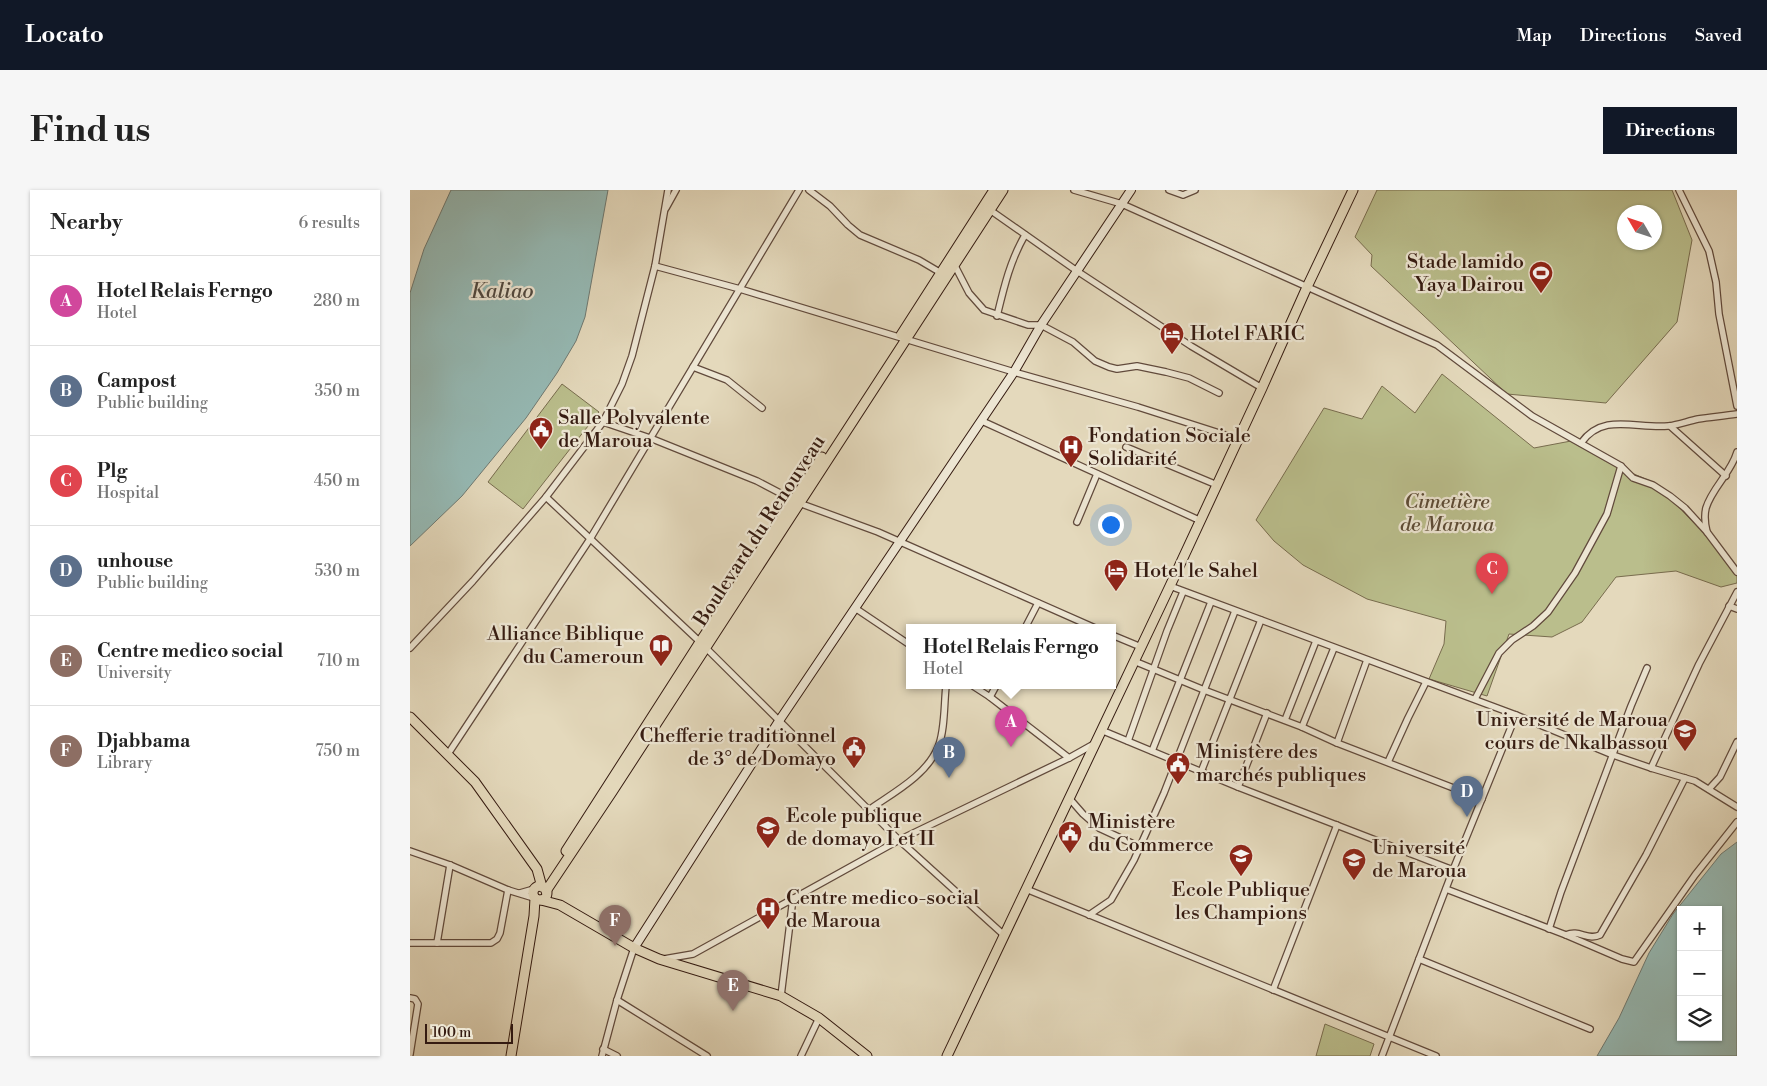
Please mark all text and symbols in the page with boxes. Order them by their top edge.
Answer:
text: Locato [25,20,104,50]
text: Map [1516,24,1552,47]
text: Directions [1580,24,1667,47]
text: Saved [1695,24,1742,47]
button: Directions [1603,107,1737,154]
text: Find us [30,109,150,152]
north arrow [1617,205,1662,250]
text: Nearby [50,210,123,236]
text: 6 results [299,213,360,233]
place label: Stade lamido Yaya Dairou [1407,250,1525,298]
sports icon: Stade lamido Yaya Dairou [1528,260,1554,294]
text: Hotel Relais Ferngo [97,279,273,303]
water label: Kaliao [471,279,533,305]
text: A [60,291,72,311]
text: 280 m [313,291,360,311]
text: Hotel [97,303,137,323]
hotel icon: Hotel FARIC [1159,321,1185,355]
place label: Hotel FARIC [1190,322,1305,347]
text: Campost [97,369,176,393]
text: B [60,381,72,401]
text: 350 m [314,381,360,401]
text: Public building [97,393,208,413]
place label: Salle Polyvalente de Maroua [558,406,710,454]
public building icon: Salle Polyvalente de Maroua [528,416,554,450]
place label: Fondation Sociale Solidarité [1088,424,1251,472]
street label: Boulevard du Renouveau [688,430,832,632]
hospital icon: Fondation Sociale Solidarité [1058,434,1084,468]
text: Plg [97,459,127,483]
text: C [60,471,72,491]
text: 450 m [314,471,360,491]
text: Hospital [97,483,159,503]
park label: Cimetière de Maroua [1400,490,1495,538]
your location [1098,512,1124,538]
text: unhouse [97,549,173,573]
pin: C [1476,553,1508,594]
hotel icon: Hotel le Sahel [1103,558,1129,592]
place label: Hotel le Sahel [1134,559,1258,584]
text: D [60,561,72,581]
text: 530 m [314,561,360,581]
text: Public building [97,573,208,593]
place label: Alliance Biblique du Cameroun [486,622,644,670]
popup [906,624,1116,689]
library icon: Alliance Biblique du Cameroun [648,633,674,667]
text: Hotel Relais Ferngo [923,635,1099,659]
text: Centre medico social [97,639,283,663]
text: E [60,651,72,671]
text: 710 m [317,651,360,671]
text: Hotel [923,659,963,679]
text: University [97,663,171,683]
pin: A [995,706,1027,747]
place label: Université de Maroua cours de Nkalbassou [1476,708,1669,756]
school or university icon: Université de Maroua cours de Nkalbassou [1672,718,1698,752]
place label: Chefferie traditionnel de 3° de Domayo [640,724,836,772]
text: Djabbama [97,729,190,753]
public building icon: Chefferie traditionnel de 3° de Domayo [841,735,867,769]
pin: B [933,737,965,778]
place label: Ministère des marchés publiques [1196,740,1366,788]
text: F [60,741,72,761]
text: 750 m [316,741,360,761]
public building icon: Ministère des marchés publiques [1165,751,1191,785]
text: Library [97,753,152,773]
pin: D [1451,776,1483,817]
place label: Ecole publique de domayo I et II [786,804,935,852]
place label: Ministère du Commerce [1088,810,1214,858]
school or university icon: Ecole publique de domayo I et II [755,815,781,849]
public building icon: Ministère du Commerce [1057,820,1083,854]
place label: Université de Maroua [1372,836,1467,884]
school or university icon: Ecole Publique les Champions [1228,843,1254,877]
school or university icon: Université de Maroua [1341,847,1367,881]
place label: Ecole Publique les Champions [1172,878,1310,926]
place label: Centre medico-social de Maroua [786,886,979,934]
hospital icon: Centre medico-social de Maroua [755,896,781,930]
pin: F [599,905,631,946]
map controls [1677,906,1722,1041]
button: + [1677,906,1722,951]
button: − [1677,951,1722,996]
pin: E [717,970,749,1011]
button: layers [1677,996,1722,1041]
scale bar [425,1021,512,1044]
text: 100 m [432,1024,471,1042]

